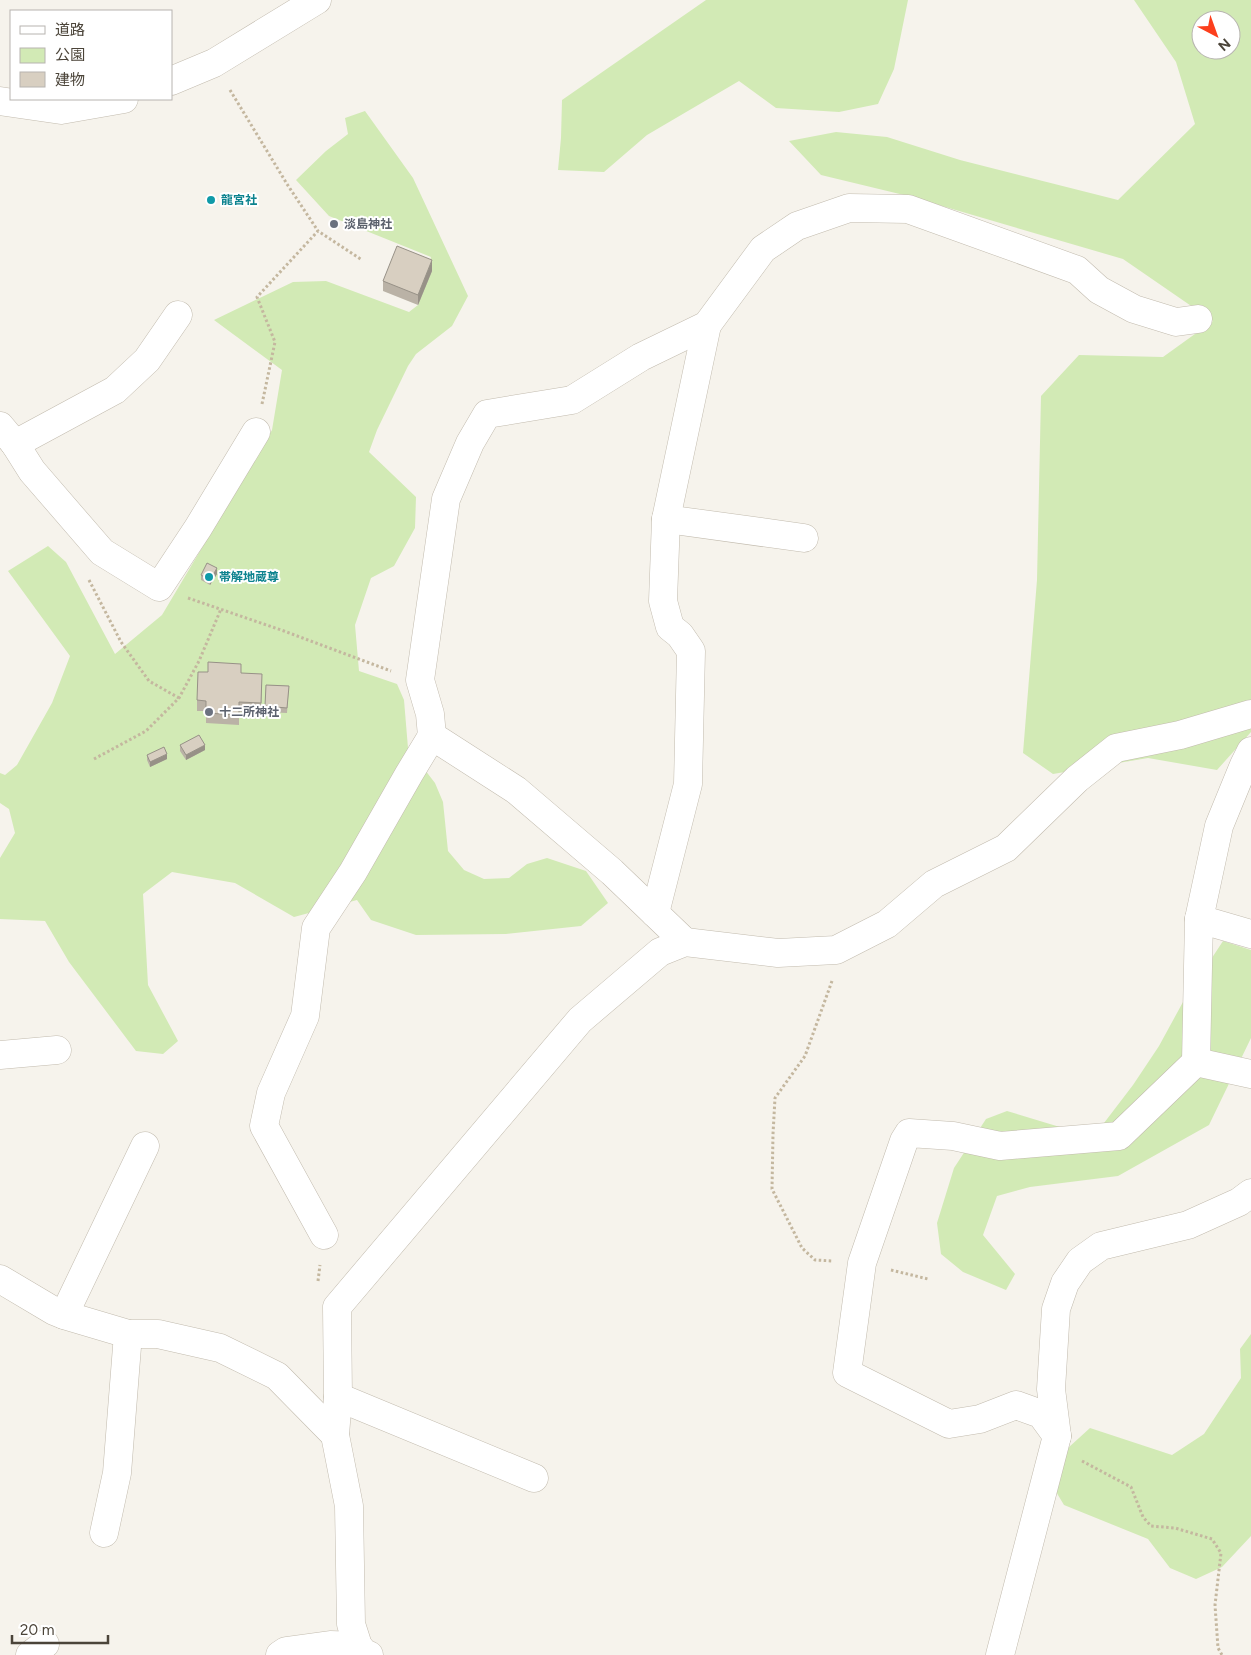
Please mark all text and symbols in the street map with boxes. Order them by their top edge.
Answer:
legend [10,10,172,100]
north arrow [1191,10,1241,60]
text: 道路 [55,21,85,39]
text: N [1215,34,1234,54]
text: 公園 [55,46,85,64]
text: 建物 [55,71,85,89]
place label: 龍宮社 [221,193,257,207]
marker: 龍宮社 [205,194,217,206]
place label: 淡島神社 [344,217,392,231]
marker: 淡島神社 [328,218,340,230]
place label: 帯解地蔵尊 [219,570,279,584]
marker: 帯解地蔵尊 [203,571,215,583]
place label: 十二所神社 [219,705,279,719]
marker: 十二所神社 [203,706,215,718]
scale bar [12,1612,109,1644]
text: 20 m [20,1621,54,1639]

